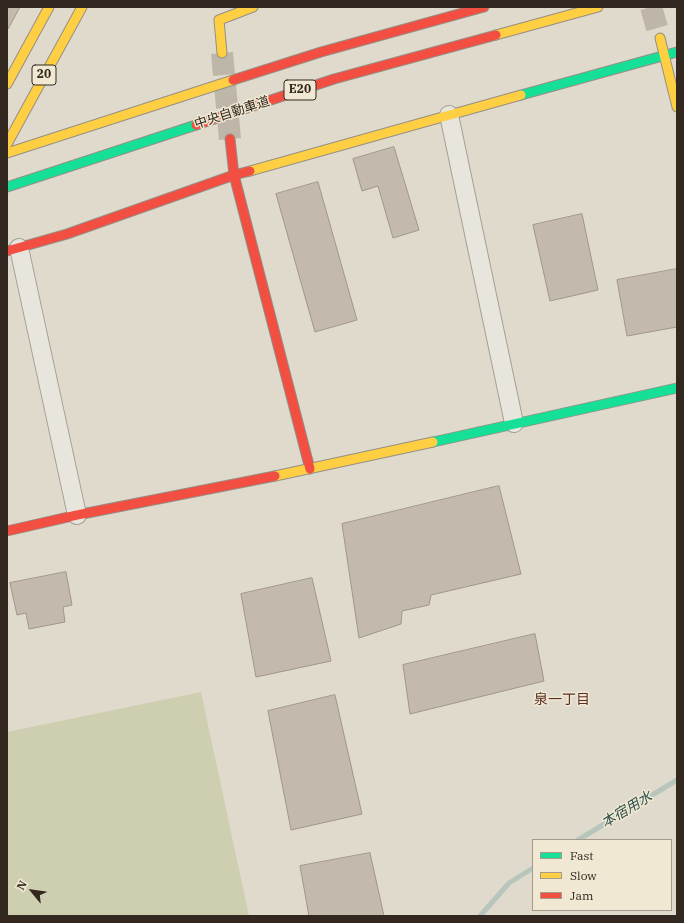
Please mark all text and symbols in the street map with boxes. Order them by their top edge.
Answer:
road number: 20 [32,65,56,85]
road number: E20 [284,80,316,100]
street label: 中央自動車道 [192,94,272,132]
district label: 泉一丁目 [534,692,590,708]
water label: 本宿用水 [599,788,655,832]
legend [532,839,672,911]
text: Fast [570,848,594,863]
text: Slow [570,868,597,883]
north arrow [12,871,52,911]
text: N [13,878,30,892]
text: Jam [570,888,593,903]

